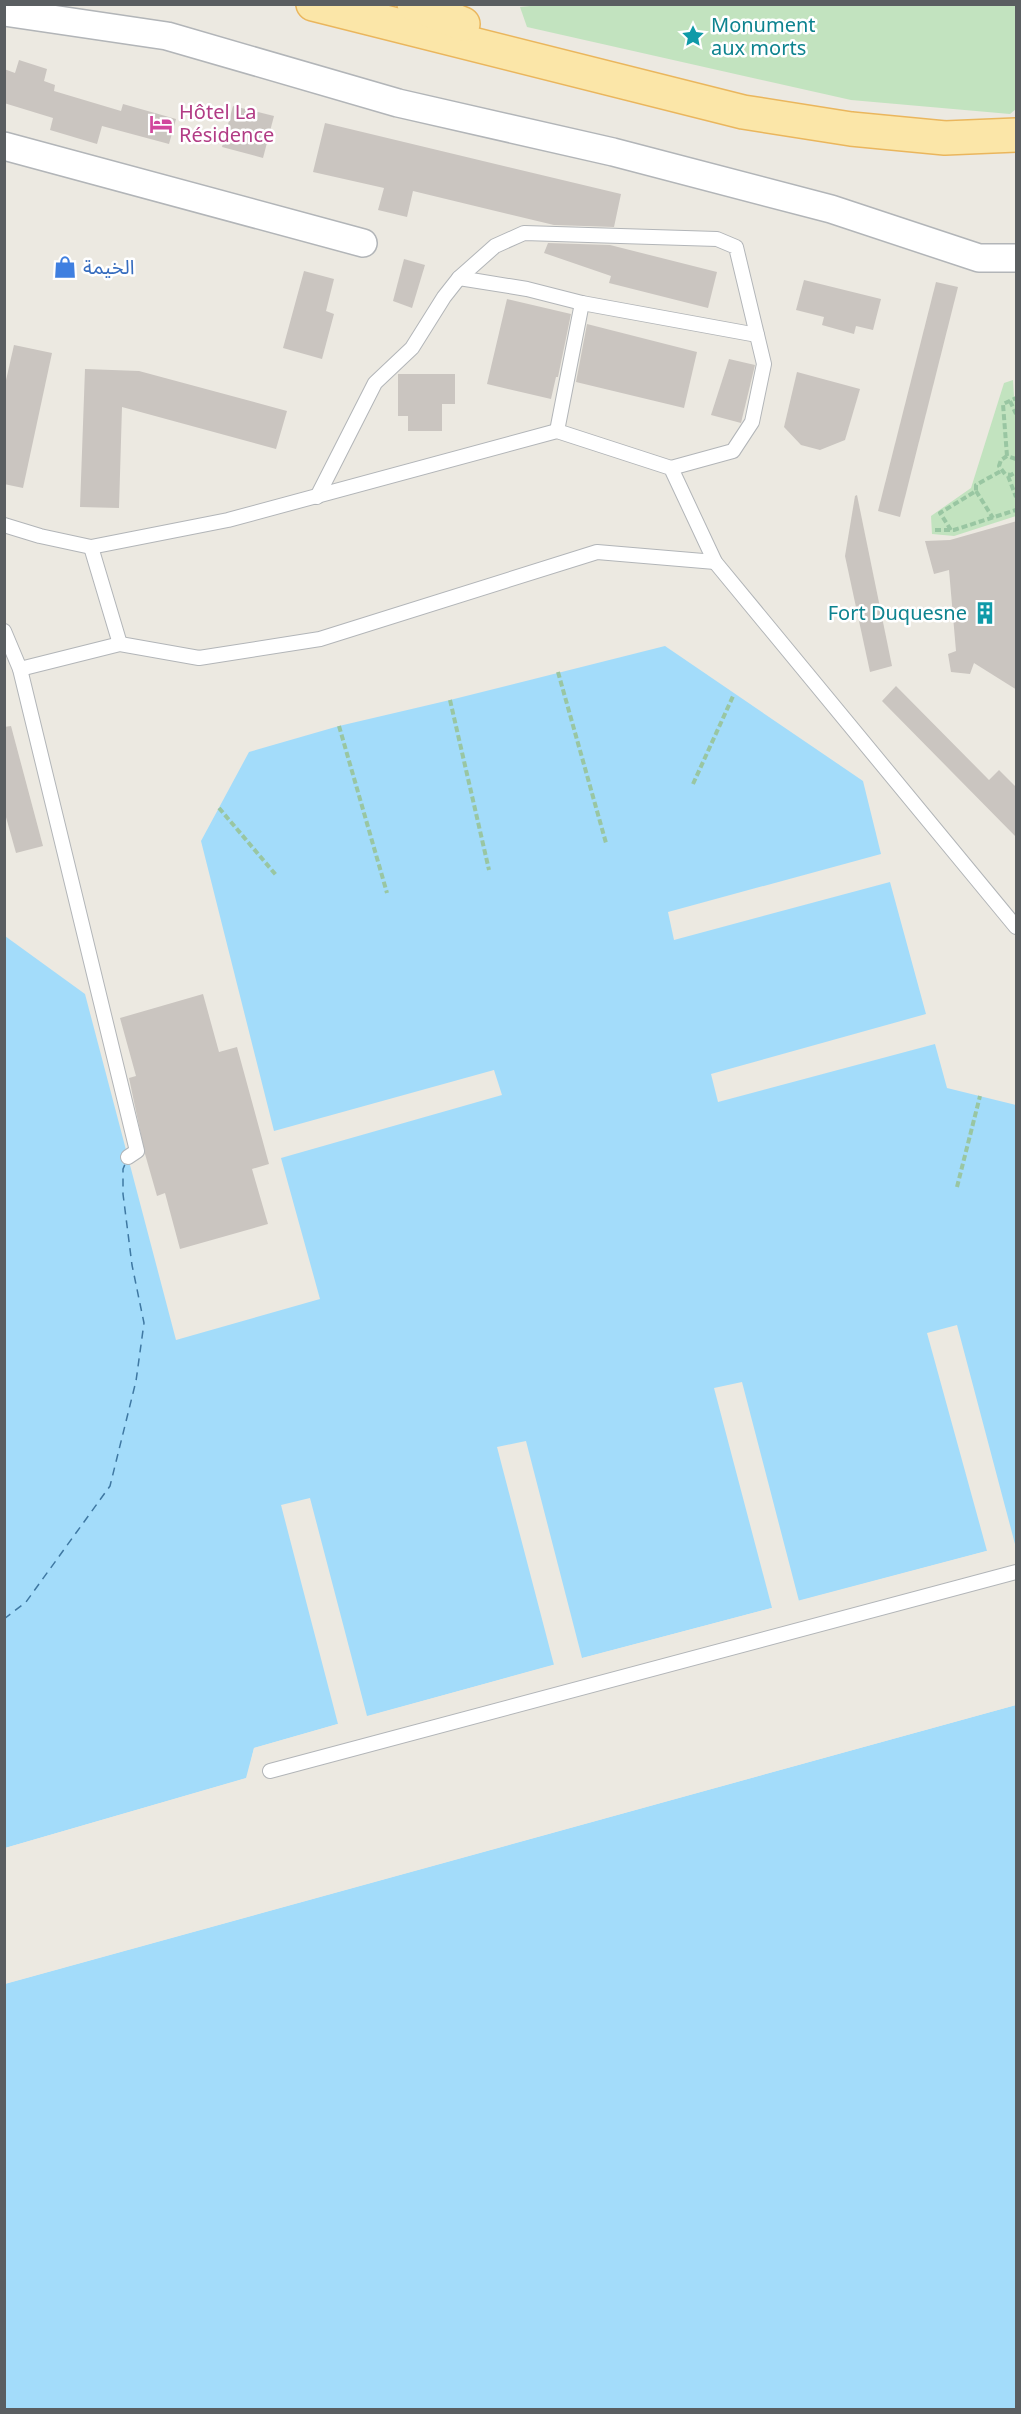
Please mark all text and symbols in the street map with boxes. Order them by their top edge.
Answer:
place label: Monument aux morts [711,11,816,61]
place icon: Monument aux morts [680,23,706,49]
place label: Hôtel La Résidence [179,98,274,148]
hotel icon: Hôtel La Résidence [148,111,174,137]
place label: الخيمة [83,253,134,280]
shop icon: الخيمة [52,254,78,280]
place label: Fort Duquesne [828,599,967,626]
building icon: Fort Duquesne [972,600,998,626]

